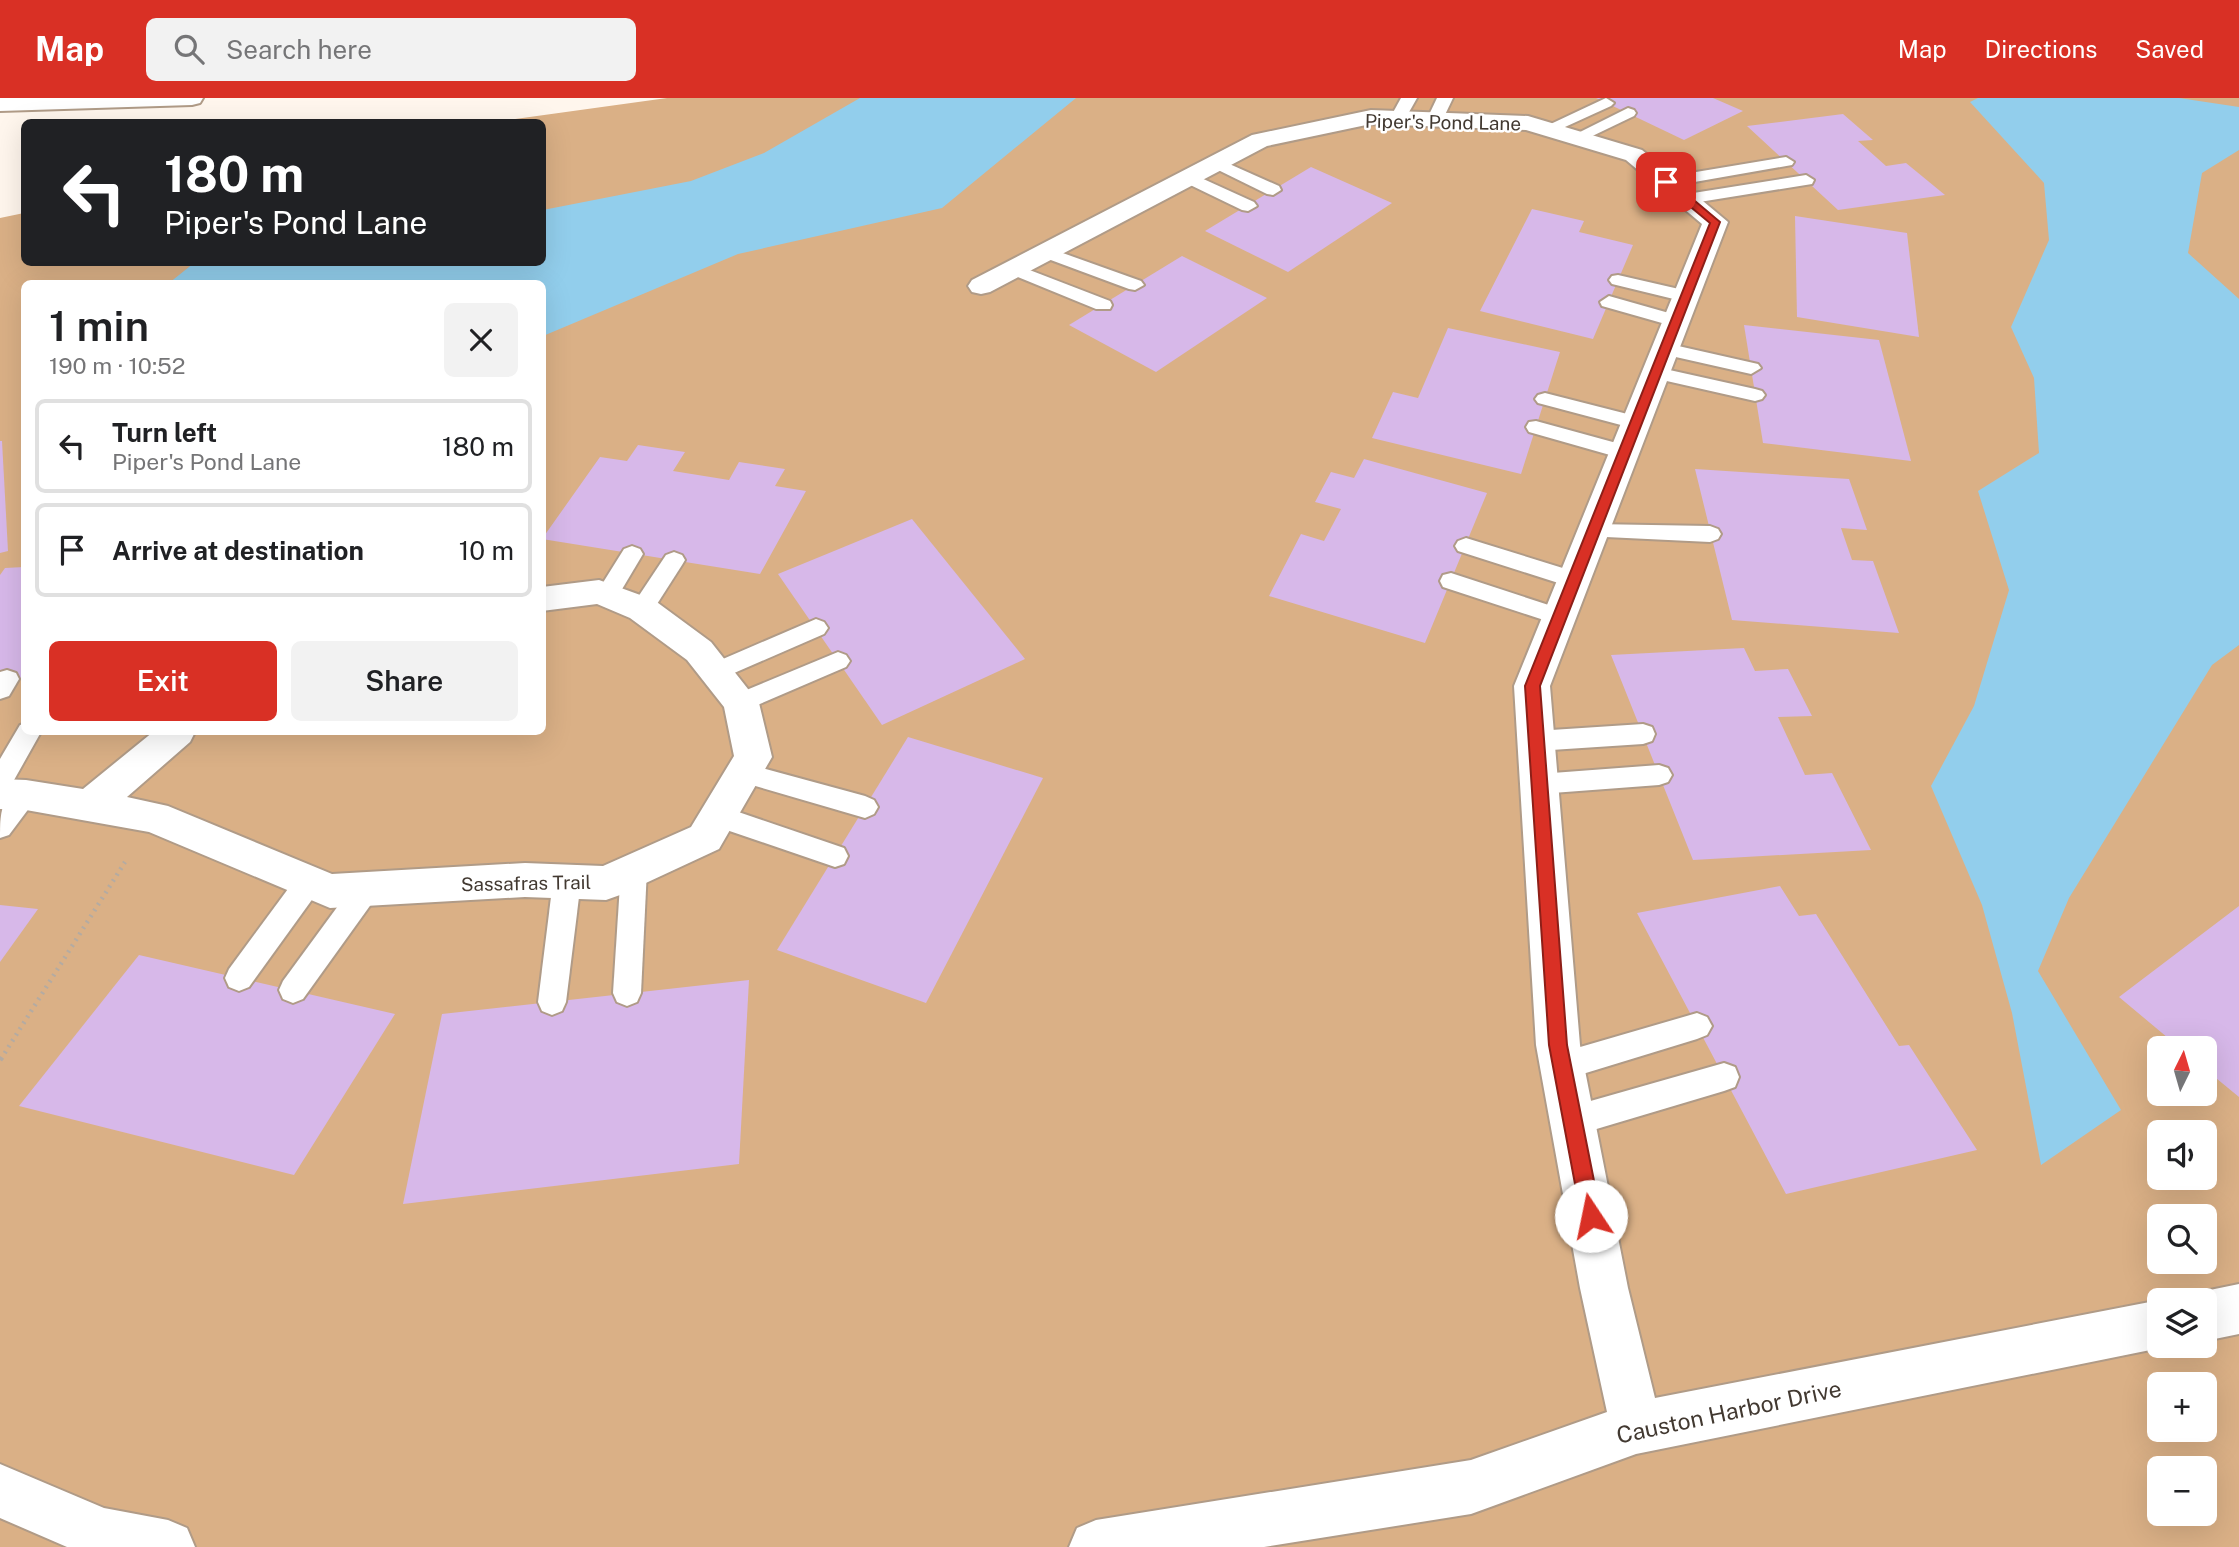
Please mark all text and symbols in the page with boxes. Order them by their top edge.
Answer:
search box [146,18,636,81]
text: Map [35,30,104,68]
icon: search [170,30,208,68]
text: Search here [226,34,372,65]
text: Map [1898,35,1947,63]
text: Directions [1985,35,2097,63]
text: Saved [2135,35,2204,63]
street label: Piper's Pond Lane [1365,110,1521,134]
text: 180 m [164,145,304,203]
icon: left [49,147,140,238]
pin [1636,152,1696,212]
icon: arrive [1647,163,1685,201]
text: Piper's Pond Lane [164,204,427,241]
text: 1 min [49,301,149,350]
button: close [444,303,518,377]
text: 190 m · 10:52 [49,352,186,379]
text: Turn left [112,417,217,448]
icon: left [53,427,91,465]
text: 180 m [442,431,514,462]
text: Piper's Pond Lane [112,448,301,475]
icon: arrive [53,531,91,569]
text: Arrive at destination [112,535,364,566]
text: 10 m [459,535,514,566]
button: Exit [49,641,277,721]
button: Share [291,641,518,721]
street label: Sassafras Trail [461,871,591,895]
north arrow [2147,1036,2217,1106]
map controls [2147,1036,2217,1526]
button: sound [2147,1120,2217,1190]
position arrow [1554,1179,1628,1253]
button: search [2147,1204,2217,1274]
button: layers [2147,1288,2217,1358]
button: + [2147,1372,2217,1442]
street label: Causton Harbor Drive [1614,1374,1844,1449]
button: − [2147,1456,2217,1526]

